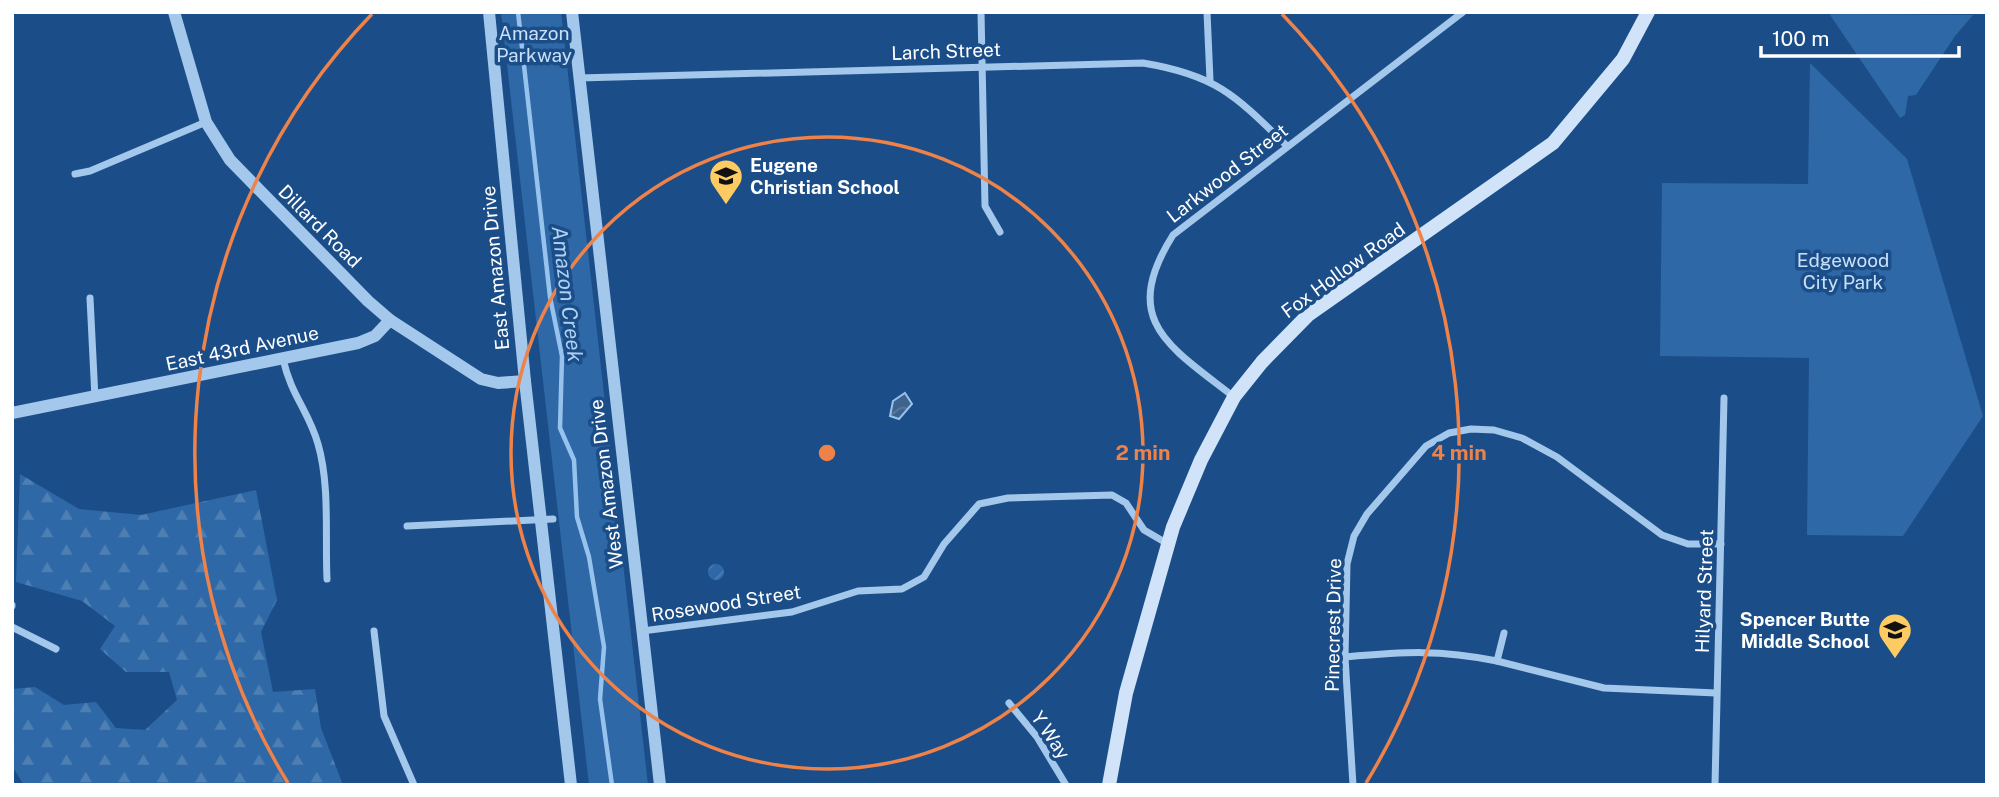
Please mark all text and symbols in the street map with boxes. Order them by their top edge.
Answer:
scale bar [1761,14,1959,58]
park label: Amazon Parkway [496,22,572,66]
text: 100 m [1772,26,1829,51]
street label: Larch Street [891,38,1001,64]
street label: Larkwood Street [1162,119,1292,227]
place label: Eugene Christian School [750,154,900,198]
school or university icon: Eugene Christian School [707,157,745,206]
street label: Dillard Road [274,180,366,272]
street label: East Amazon Drive [477,185,513,351]
street label: Fox Hollow Road [1277,218,1409,322]
water label: Amazon Creek [547,225,588,364]
park label: Edgewood City Park [1797,249,1889,293]
street label: East 43rd Avenue [163,321,321,375]
street label: West Amazon Drive [585,398,627,570]
text: 2 min [1115,440,1171,465]
text: 4 min [1431,440,1487,465]
centre of rings [815,441,839,465]
street label: Hilyard Street [1691,529,1717,653]
street label: Pinecrest Drive [1321,558,1345,692]
street label: Rosewood Street [650,580,802,626]
place label: Spencer Butte Middle School [1740,608,1870,652]
school or university icon: Spencer Butte Middle School [1876,611,1914,660]
street label: Y Way [1027,707,1075,763]

